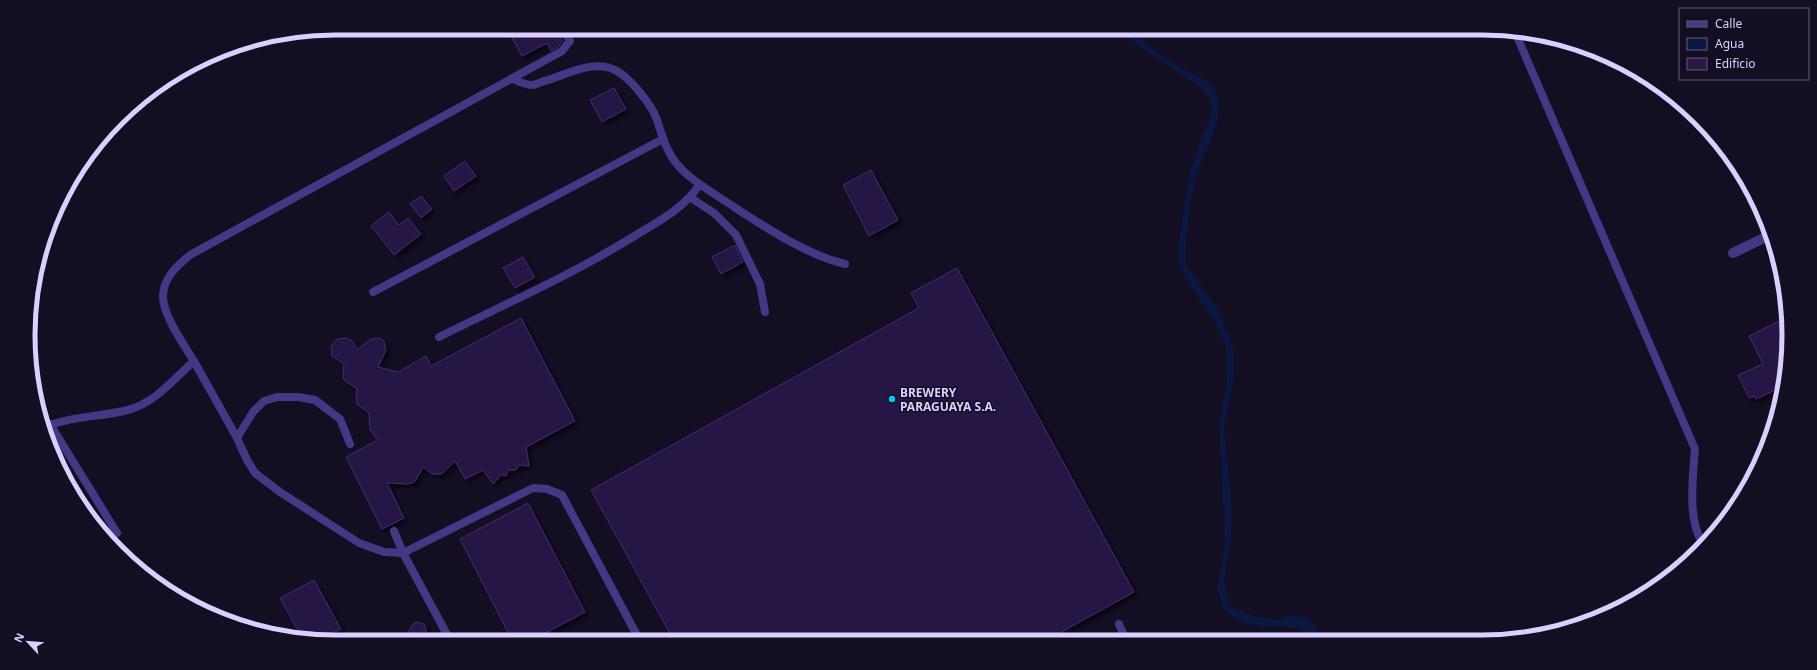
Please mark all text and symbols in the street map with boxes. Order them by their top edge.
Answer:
legend [1679,8,1809,80]
text: Calle [1715,15,1743,32]
text: Agua [1715,35,1744,52]
text: Edificio [1715,55,1756,72]
place label: BREWERY PARAGUAYA S.A. [900,384,996,415]
marker: BREWERY PARAGUAYA S.A. [887,394,897,404]
north arrow [8,622,48,662]
text: N [10,630,27,645]

